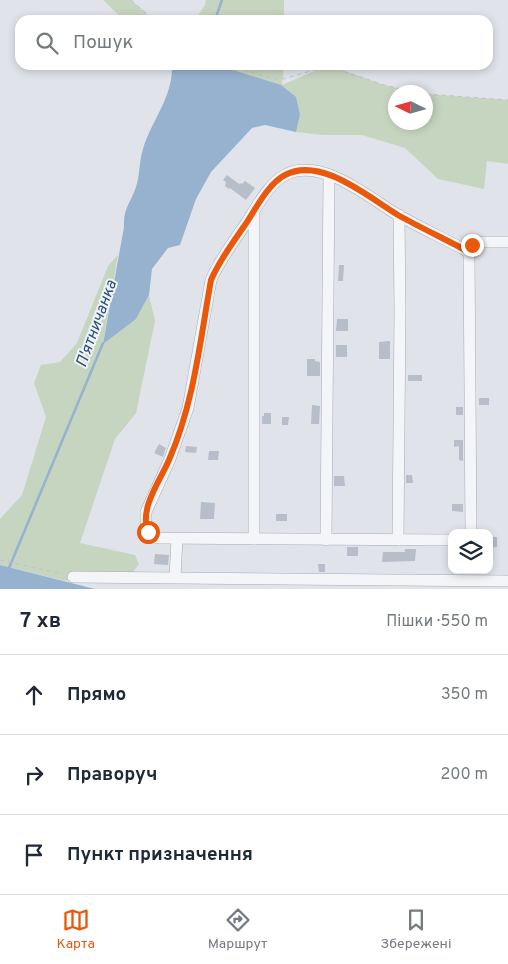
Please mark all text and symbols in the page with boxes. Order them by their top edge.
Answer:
search box [15,15,493,70]
icon: search [33,29,61,57]
text: Пошук [73,31,133,55]
north arrow [388,85,433,130]
route end [461,234,484,257]
water label: П'ятничанка [72,277,122,370]
route start [137,521,160,544]
map controls [448,529,493,574]
button: layers [448,529,493,574]
text: 7 хв [20,608,61,635]
text: Пішки · 550 m [386,612,488,632]
icon: ahead [20,681,48,709]
text: Прямо [67,683,126,707]
text: 350 m [441,685,488,705]
icon: right [20,761,48,789]
text: Праворуч [67,763,158,787]
text: 200 m [440,765,488,785]
icon: arrive [20,841,48,869]
text: Пункт призначення [67,843,253,867]
tab: Карта [57,906,95,953]
tab: Маршрут [208,906,267,953]
tab: Збережені [380,906,451,953]

